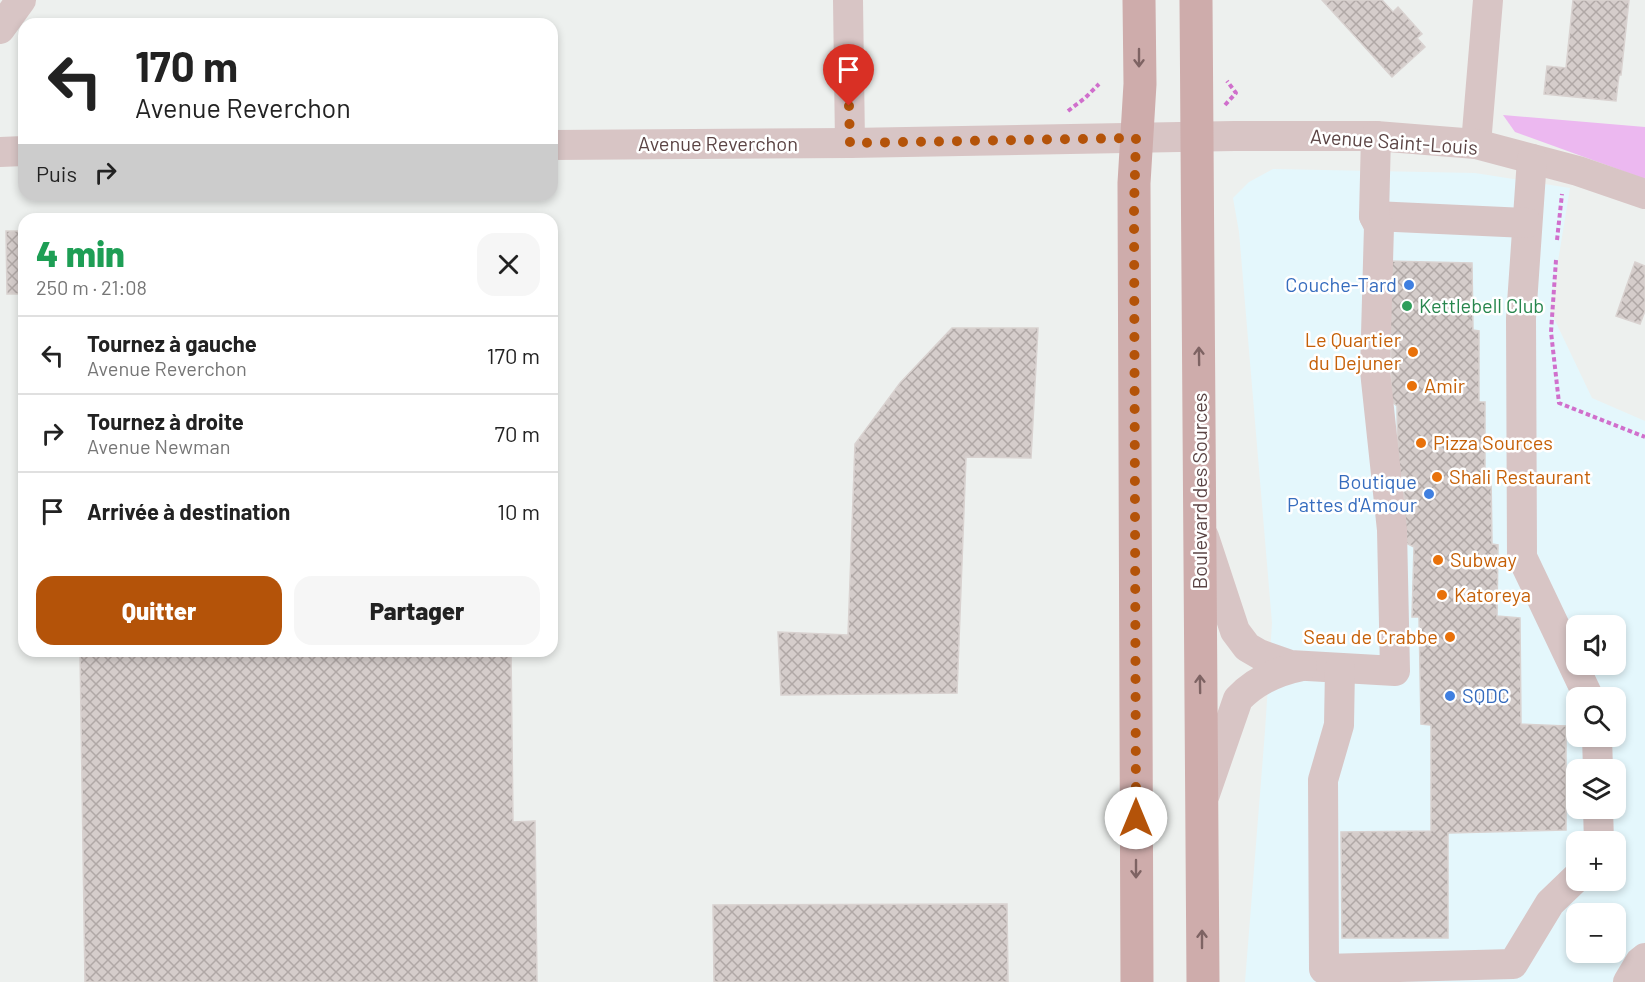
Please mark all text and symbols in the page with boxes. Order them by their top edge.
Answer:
text: 170 m [135,40,238,90]
icon: left [36,42,114,120]
pin [823,44,874,106]
one-way arrow [1134,48,1145,68]
icon: arrive [832,53,865,86]
text: Avenue Reverchon [135,91,351,123]
street label: Avenue Saint-Louis [1309,123,1479,159]
street label: Avenue Reverchon [638,131,798,155]
icon: right [89,156,122,189]
text: Puis [36,160,77,186]
text: 4 min [36,231,125,274]
button: close [477,233,540,296]
place label: Couche-Tard [1285,272,1397,296]
text: 250 m · 21:08 [36,275,147,299]
marker: Couche-Tard [1402,278,1416,292]
place label: Kettlebell Club [1419,293,1544,317]
marker: Kettlebell Club [1400,299,1414,313]
place label: Le Quartier du Dejuner [1305,327,1401,374]
text: Tournez à gauche [87,330,257,356]
icon: left [36,339,69,372]
text: 170 m [487,342,540,368]
marker: Le Quartier du Dejuner [1406,345,1420,359]
one-way arrow [1193,346,1205,366]
text: Avenue Reverchon [87,356,247,380]
place label: Amir [1424,373,1465,397]
marker: Amir [1405,379,1419,393]
street label: Boulevard des Sources [1187,393,1211,589]
text: Tournez à droite [87,408,244,434]
icon: right [36,417,69,450]
text: 70 m [495,420,540,446]
place label: Pizza Sources [1433,430,1553,454]
text: Avenue Newman [87,434,230,458]
marker: Pizza Sources [1414,436,1428,450]
place label: Shali Restaurant [1449,464,1591,488]
place label: Boutique Pattes d'Amour [1287,469,1417,516]
marker: Shali Restaurant [1430,470,1444,484]
marker: Boutique Pattes d'Amour [1422,487,1436,501]
icon: arrive [36,495,69,528]
text: Arrivée à destination [87,498,290,524]
text: 10 m [497,498,540,524]
place label: Subway [1450,547,1517,571]
marker: Subway [1431,553,1445,567]
button: Quitter [36,576,282,645]
button: Partager [294,576,540,645]
place label: Katoreya [1454,582,1531,606]
marker: Katoreya [1435,588,1449,602]
map controls [1566,615,1626,963]
button: sound [1566,615,1626,675]
place label: Seau de Crabbe [1303,624,1438,648]
marker: Seau de Crabbe [1443,630,1457,644]
one-way arrow [1194,674,1206,694]
place label: SQDC [1462,683,1510,707]
button: search [1566,687,1626,747]
marker: SQDC [1443,689,1457,703]
button: layers [1566,759,1626,819]
position arrow [1104,786,1168,850]
button: + [1566,831,1626,891]
one-way arrow [1130,858,1142,878]
button: − [1566,903,1626,963]
one-way arrow [1196,929,1208,949]

